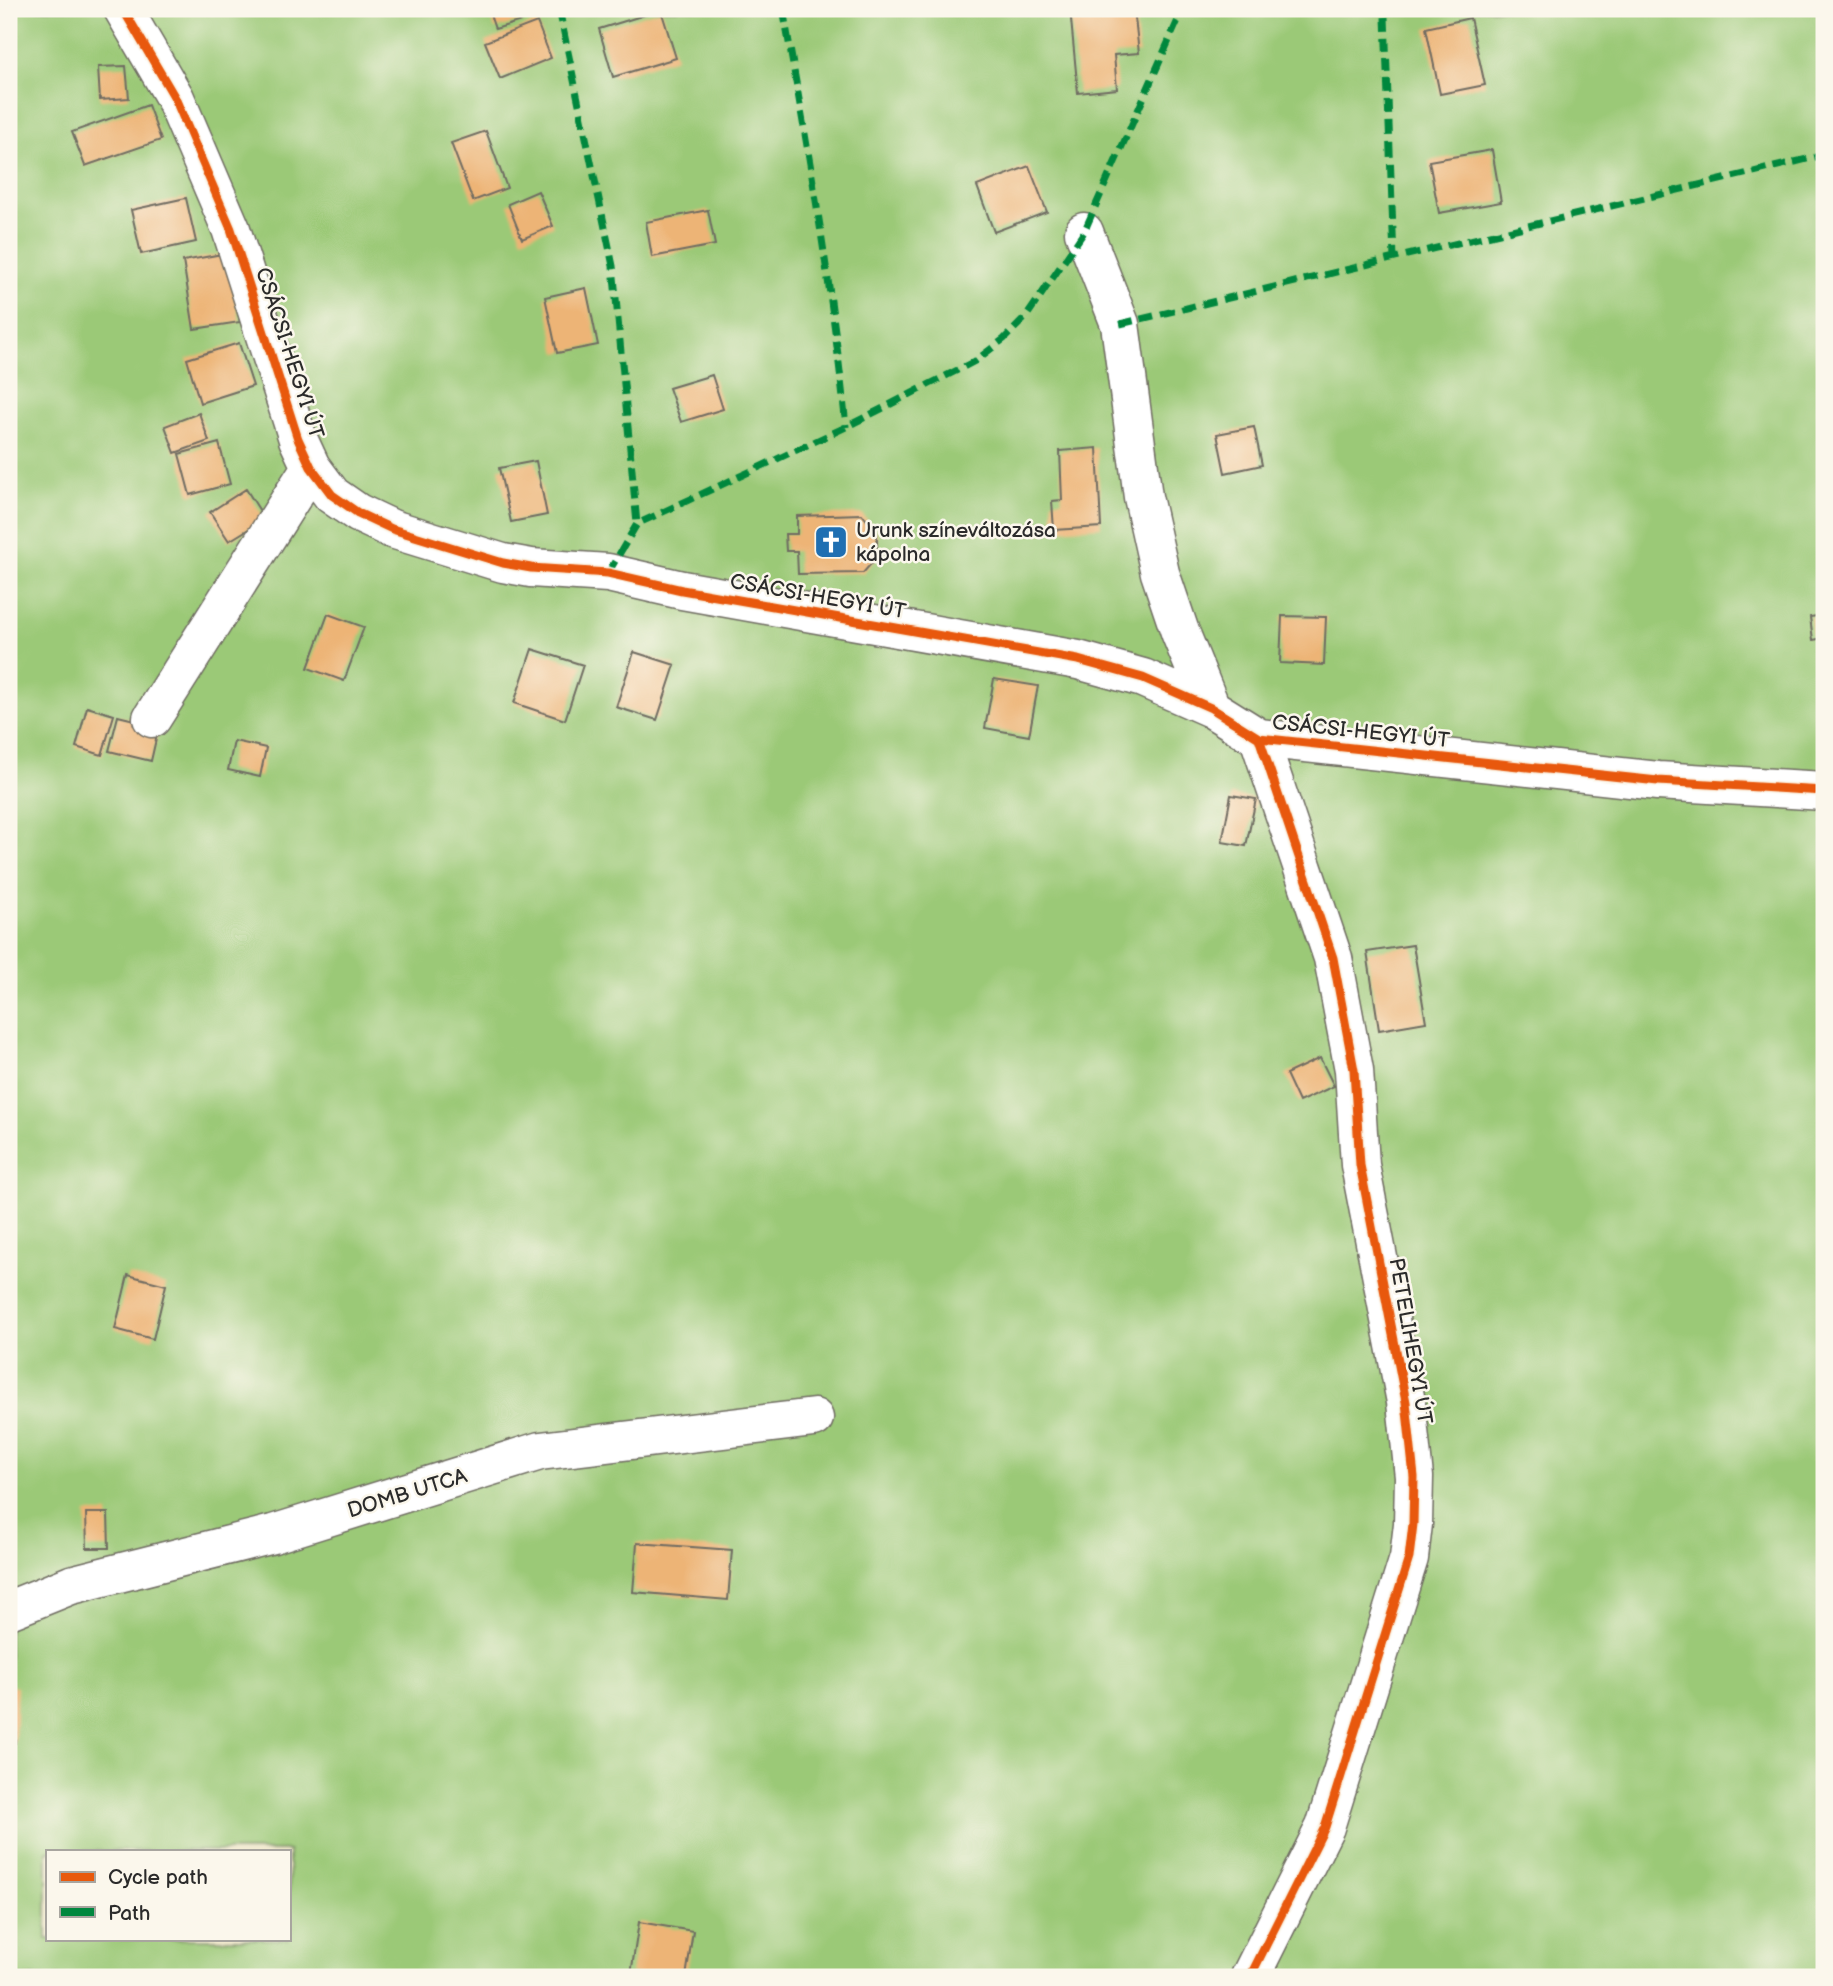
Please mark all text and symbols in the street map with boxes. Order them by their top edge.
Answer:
street label: CSÁCSI-HEGYI ÚT [250,264,329,442]
place label: Urunk színeváltozása kápolna [856,518,1056,567]
church icon: Urunk színeváltozása kápolna [812,523,850,561]
street label: CSÁCSI-HEGYI ÚT [728,569,908,624]
street label: CSÁCSI-HEGYI ÚT [1271,710,1451,753]
street label: PETELIHEGYI ÚT [1384,1256,1438,1427]
street label: DOMB UTCA [344,1463,470,1524]
legend [46,1850,290,1940]
text: Cycle path [108,1865,208,1890]
text: Path [108,1901,150,1926]

